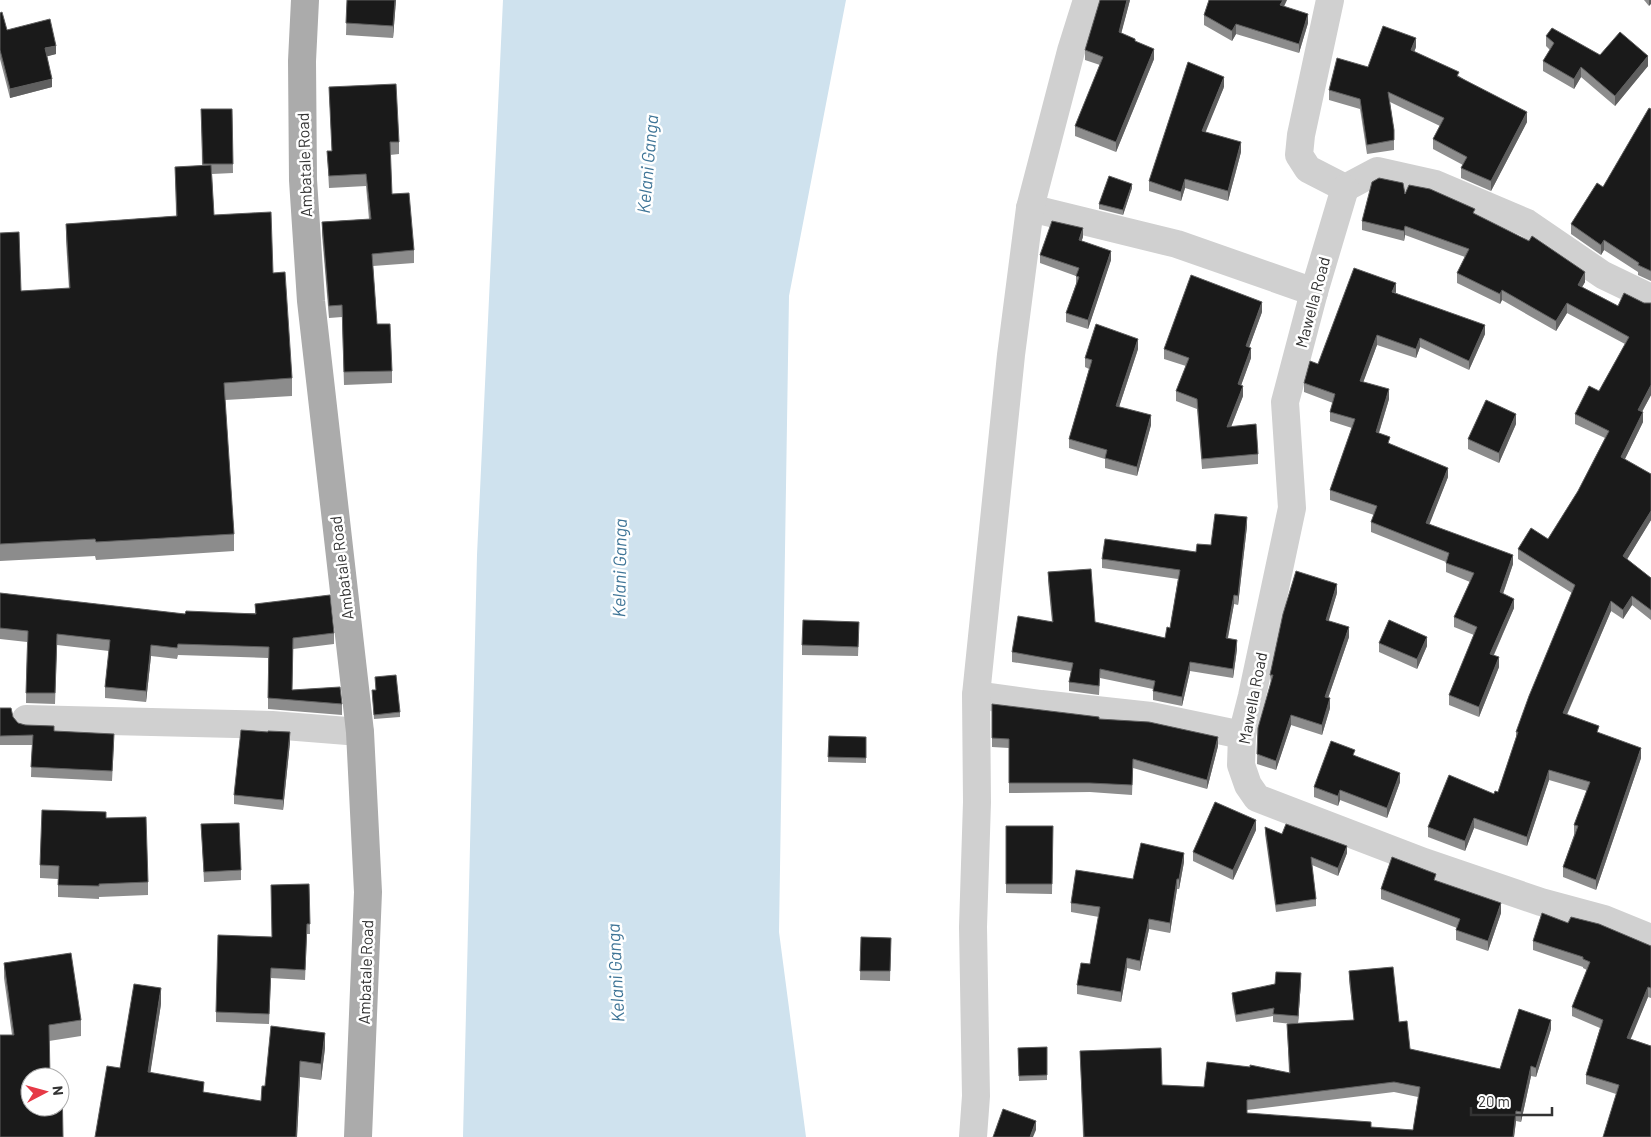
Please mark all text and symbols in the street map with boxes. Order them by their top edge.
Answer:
street label: Ambatale Road [293,112,315,218]
water label: Kelani Ganga [632,114,662,214]
street label: Mawella Road [1291,254,1333,350]
street label: Ambatale Road [325,515,357,621]
water label: Kelani Ganga [607,518,631,618]
street label: Mawella Road [1234,650,1270,746]
street label: Ambatale Road [354,919,376,1025]
water label: Kelani Ganga [601,923,629,1023]
north arrow [20,1067,70,1117]
scale bar [1471,1084,1552,1116]
text: N [49,1085,67,1096]
text: 20 m [1478,1092,1510,1110]

